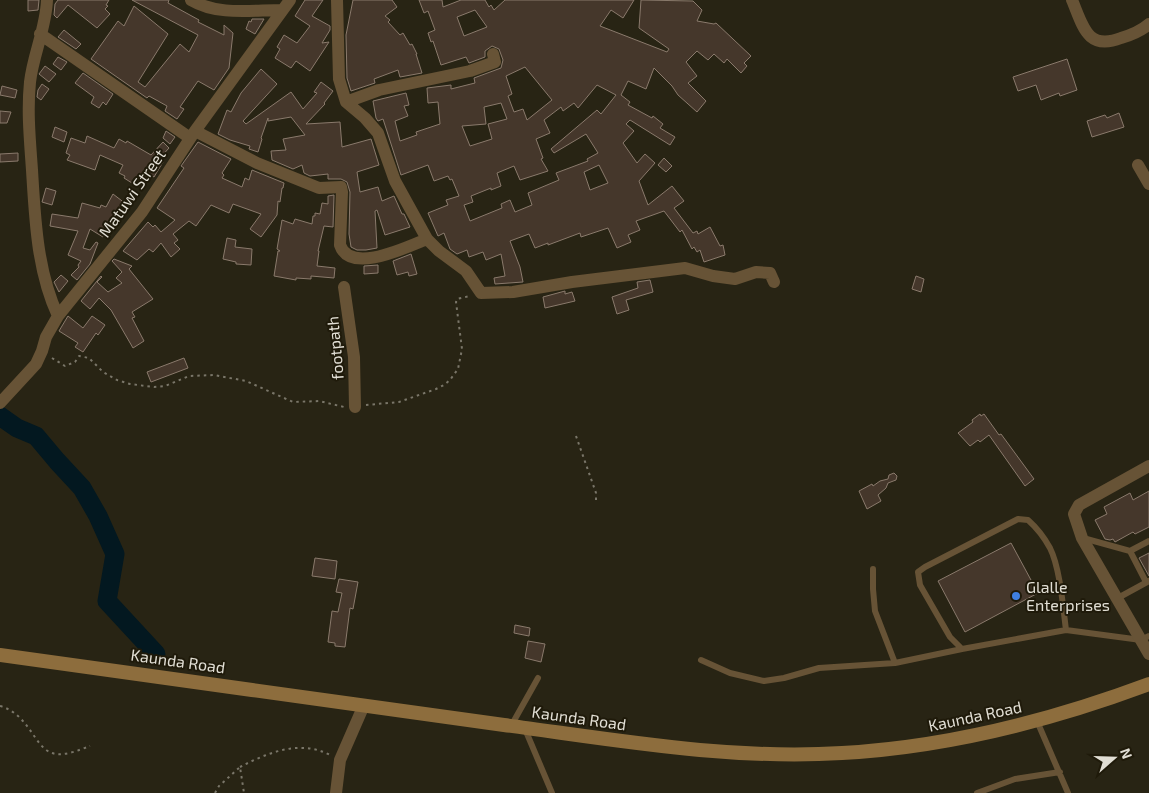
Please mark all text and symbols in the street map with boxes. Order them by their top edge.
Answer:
street label: Matuwi Street [94,145,169,240]
street label: footpath [322,316,347,381]
place label: Glalle Enterprises [1026,577,1110,614]
marker: Glalle Enterprises [1010,590,1022,602]
street label: Kaunda Road [130,644,226,677]
street label: Kaunda Road [926,696,1023,735]
street label: Kaunda Road [531,701,627,734]
north arrow [1089,733,1139,783]
text: N [1117,746,1136,761]

